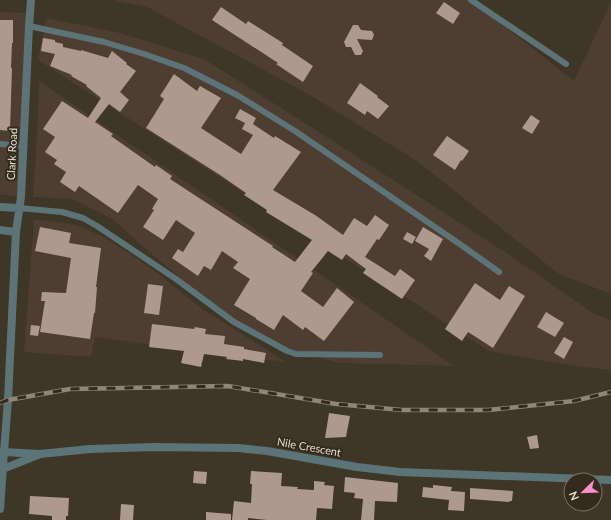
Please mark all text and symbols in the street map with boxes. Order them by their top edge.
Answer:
street label: Clark Road [4,128,19,180]
street label: Nile Crescent [276,434,342,459]
north arrow [563,472,603,512]
text: N [566,490,581,503]

